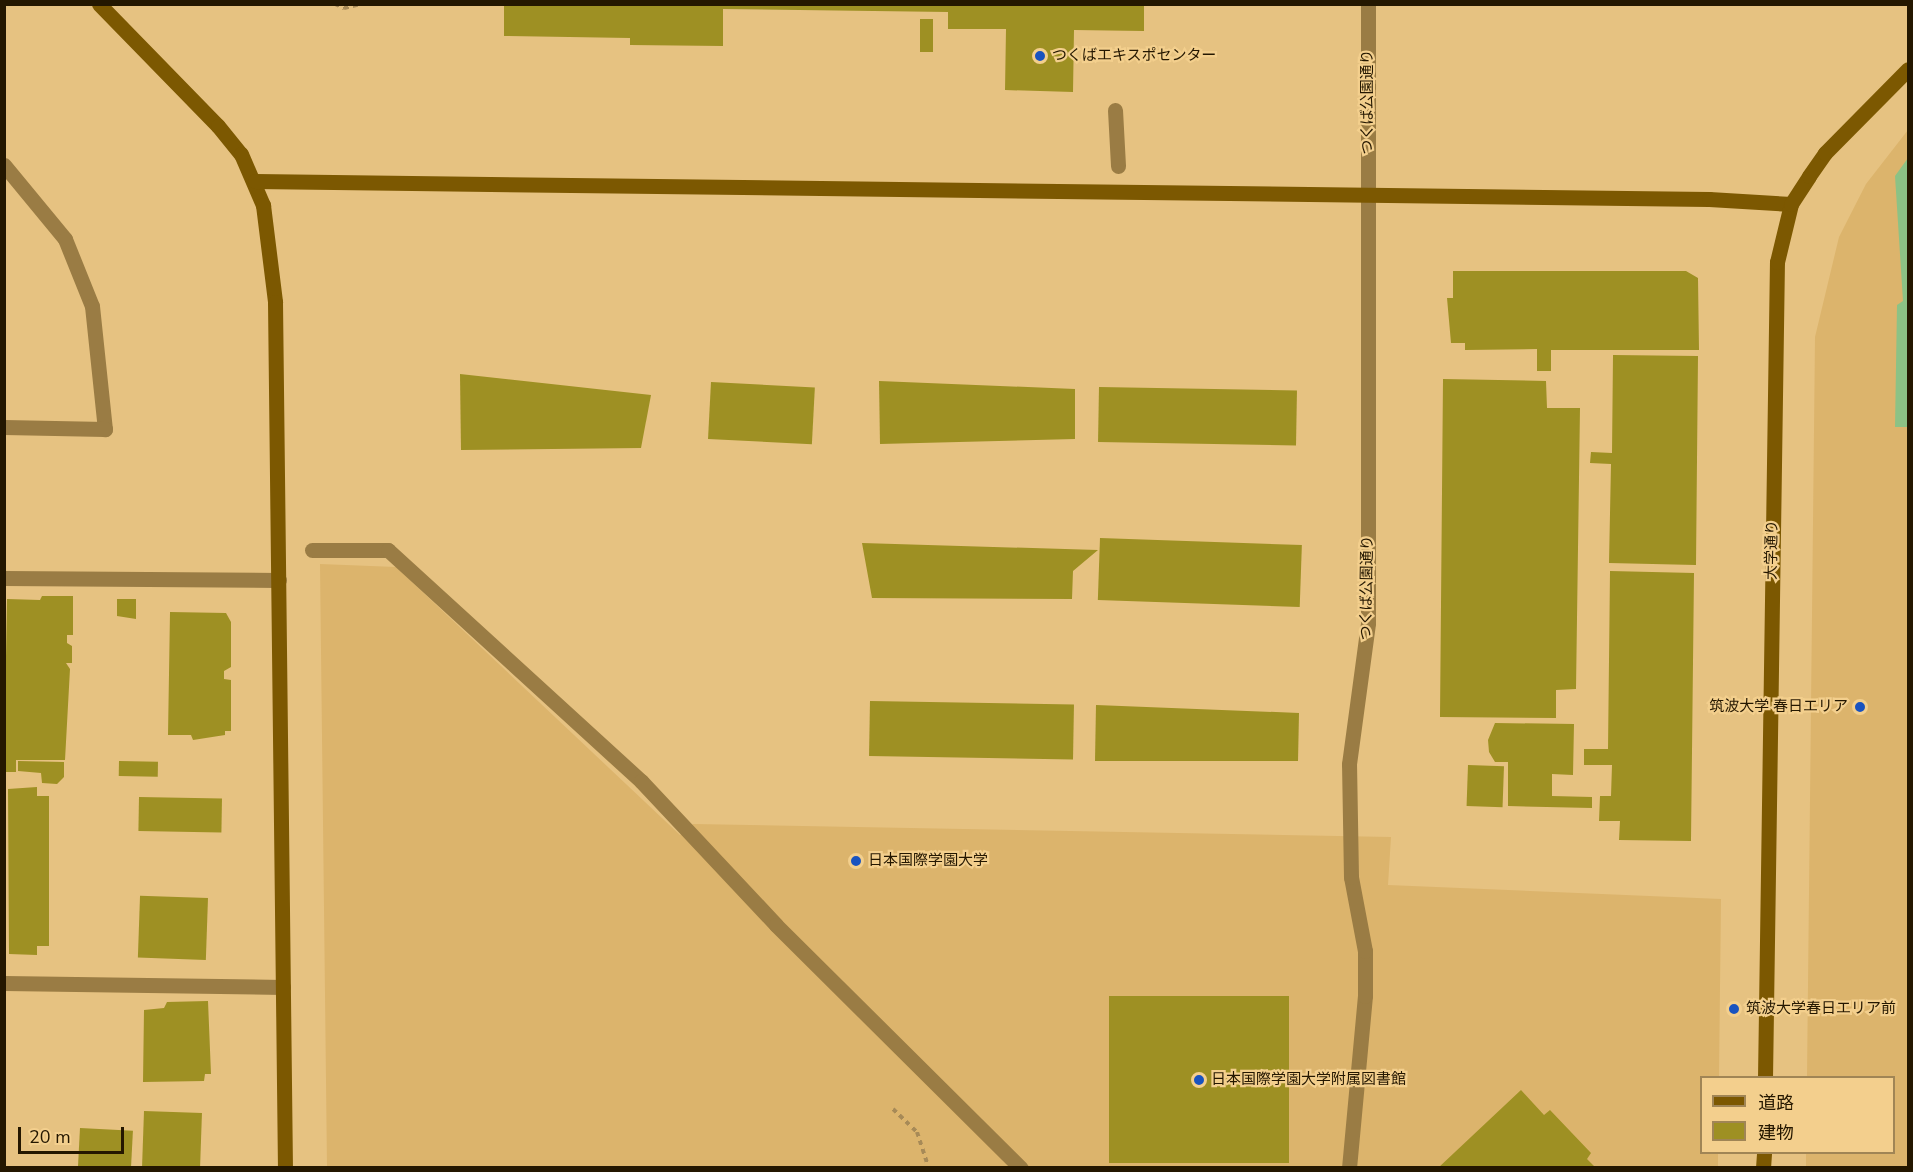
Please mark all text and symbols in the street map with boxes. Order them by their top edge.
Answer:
place label: つくばエキスポセンター [1052,47,1217,65]
marker: つくばエキスポセンター [1033,49,1047,63]
street label: つくば公園通り [1359,50,1377,154]
street label: 大学通り [1762,520,1782,580]
street label: つくば公園通り [1357,535,1377,641]
place label: 筑波大学 春日エリア [1709,698,1848,716]
marker: 筑波大学 春日エリア [1853,700,1867,714]
place label: 日本国際学園大学 [868,852,988,870]
marker: 日本国際学園大学 [849,854,863,868]
place label: 筑波大学春日エリア前 [1746,1000,1896,1018]
marker: 筑波大学春日エリア前 [1727,1002,1741,1016]
place label: 日本国際学園大学附属図書館 [1211,1071,1406,1089]
marker: 日本国際学園大学附属図書館 [1192,1073,1206,1087]
legend [1700,1076,1895,1154]
text: 道路 [1758,1091,1794,1115]
scale bar [21,1115,128,1153]
text: 建物 [1758,1121,1794,1145]
text: 20 m [29,1125,71,1149]

